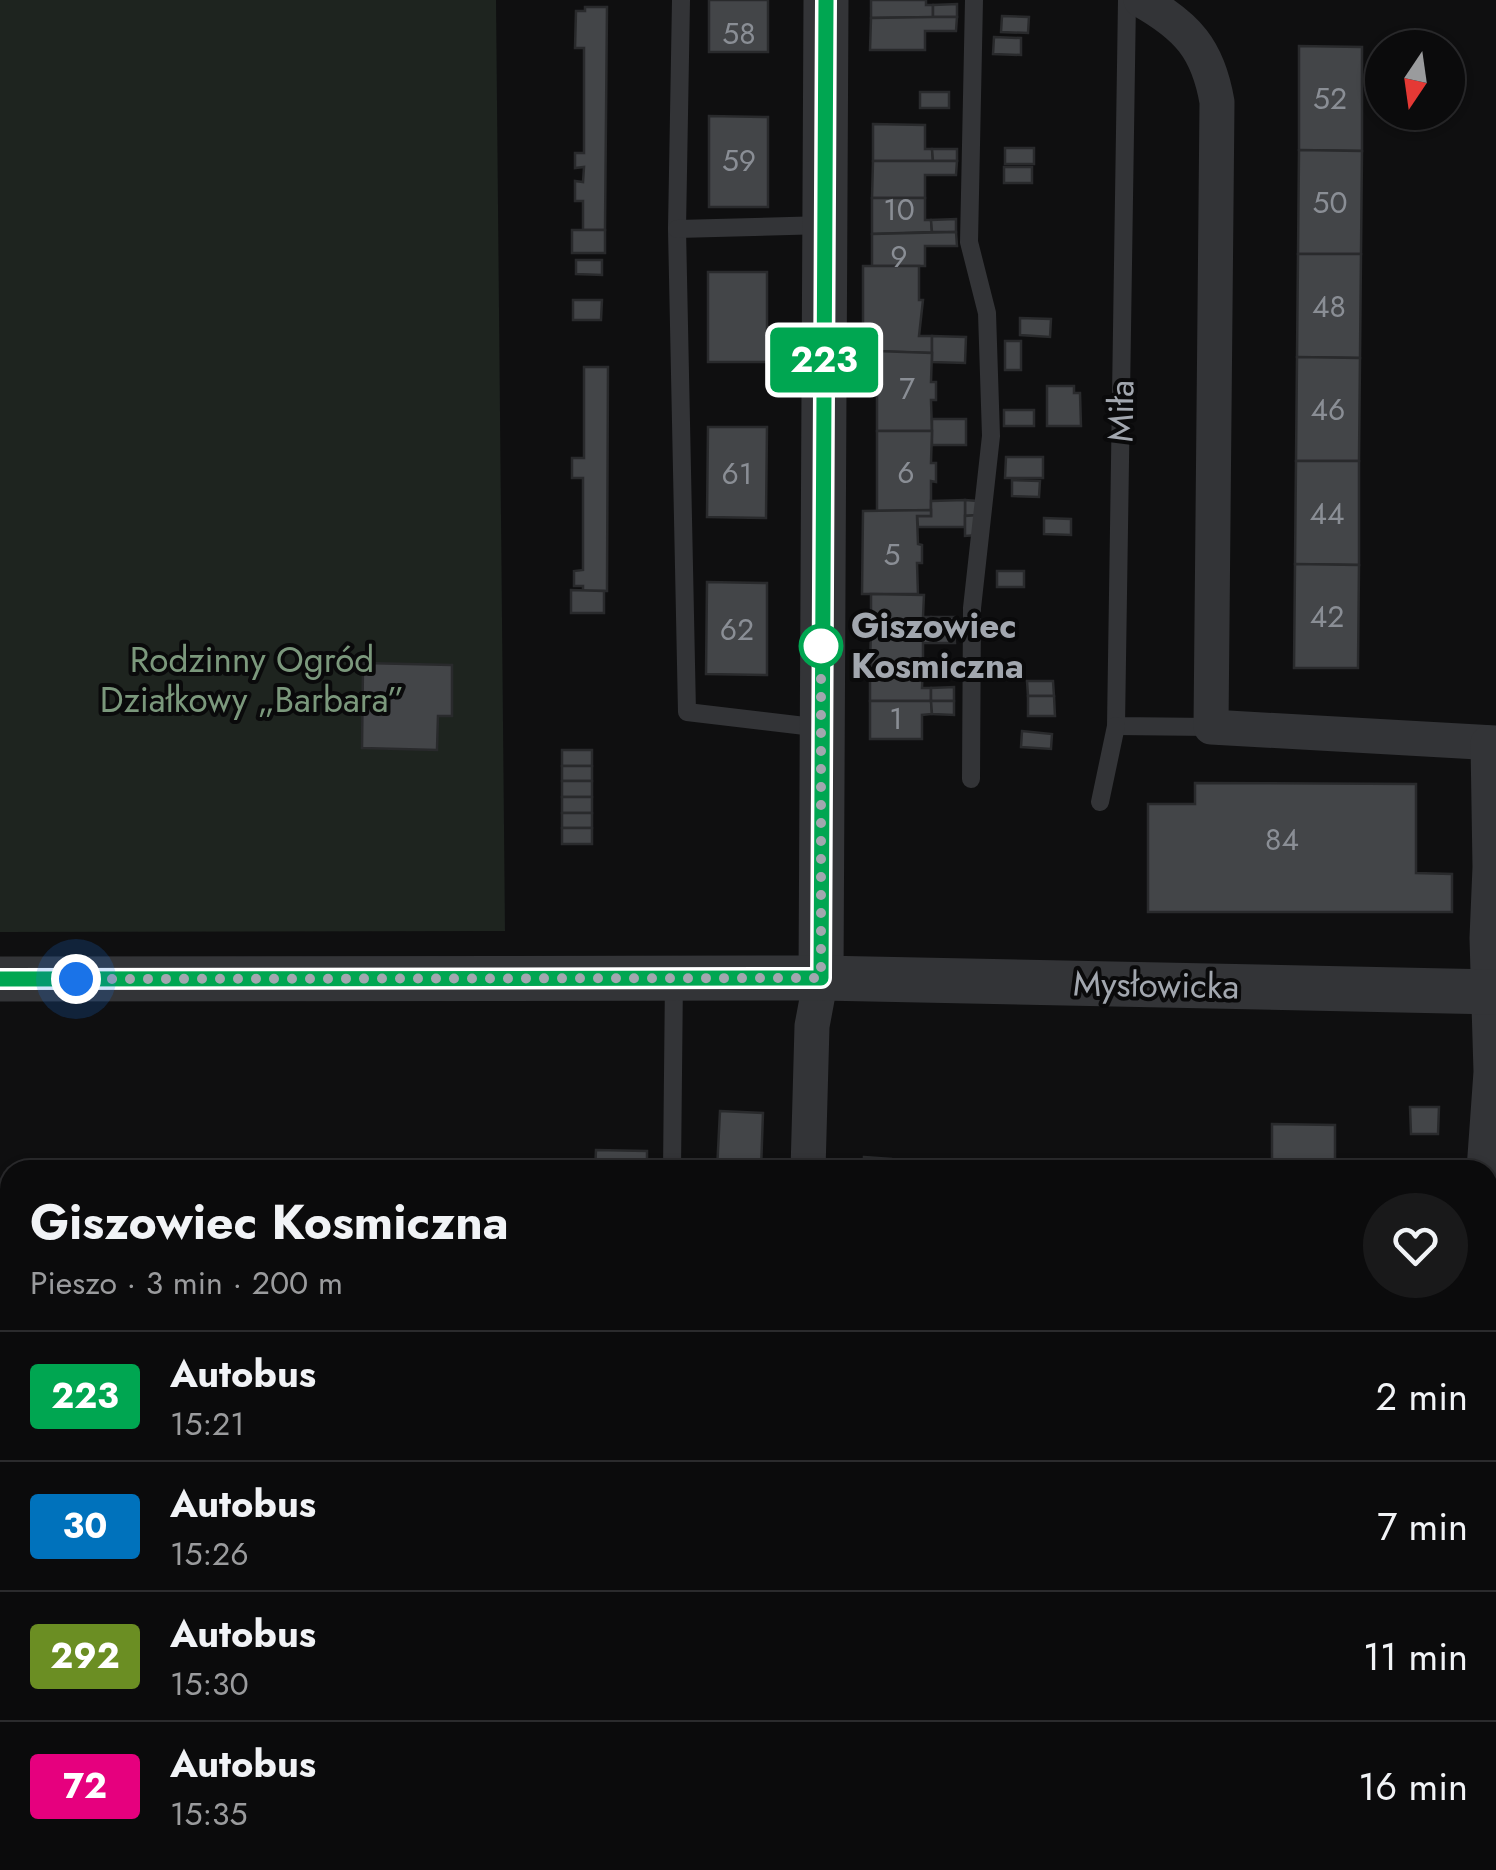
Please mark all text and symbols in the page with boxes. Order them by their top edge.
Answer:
house number: 58 [722,12,756,55]
north arrow [1365,30,1465,130]
map controls [1365,30,1465,130]
house number: 52 [1313,77,1347,120]
house number: 59 [722,139,756,182]
house number: 50 [1313,181,1347,224]
house number: 10 [883,188,915,231]
house number: 9 [890,235,908,278]
house number: 48 [1312,285,1346,328]
line badge: 223 [766,328,882,392]
text: 223 [790,335,858,385]
house number: 7 [899,367,915,410]
street label: Miła [1095,379,1147,443]
house number: 46 [1311,388,1345,431]
house number: 6 [897,451,915,494]
house number: 61 [722,452,752,495]
house number: 44 [1310,492,1344,535]
house number: 5 [884,533,900,576]
house number: 42 [1310,595,1344,638]
place label: Giszowiec Kosmiczna [851,601,1024,691]
house number: 62 [720,608,754,651]
marker: Giszowiec Kosmiczna [800,625,842,667]
park label: Rodzinny Ogród Działkowy „Barbara” [100,635,404,725]
house number: 1 [889,697,903,740]
house number: 84 [1265,818,1299,861]
your location [51,954,101,1004]
street label: Mysłowicka [1072,959,1240,1011]
text: Giszowiec Kosmiczna [30,1188,509,1257]
button: heart [1363,1193,1468,1298]
text: Pieszo · 3 min · 200 m [30,1260,343,1306]
text: Autobus [170,1346,316,1401]
text: 2 min [1376,1369,1468,1424]
text: 223 [51,1371,119,1421]
text: 15:21 [170,1401,245,1447]
text: Autobus [170,1476,316,1531]
text: 7 min [1377,1499,1468,1554]
text: 30 [63,1501,107,1551]
text: 15:26 [170,1531,249,1577]
text: Autobus [170,1606,316,1661]
text: 11 min [1363,1629,1468,1684]
text: 292 [50,1631,120,1681]
text: 15:30 [170,1661,249,1707]
text: Autobus [170,1736,316,1791]
text: 16 min [1358,1759,1468,1814]
text: 72 [63,1761,107,1811]
text: 15:35 [170,1791,248,1837]

